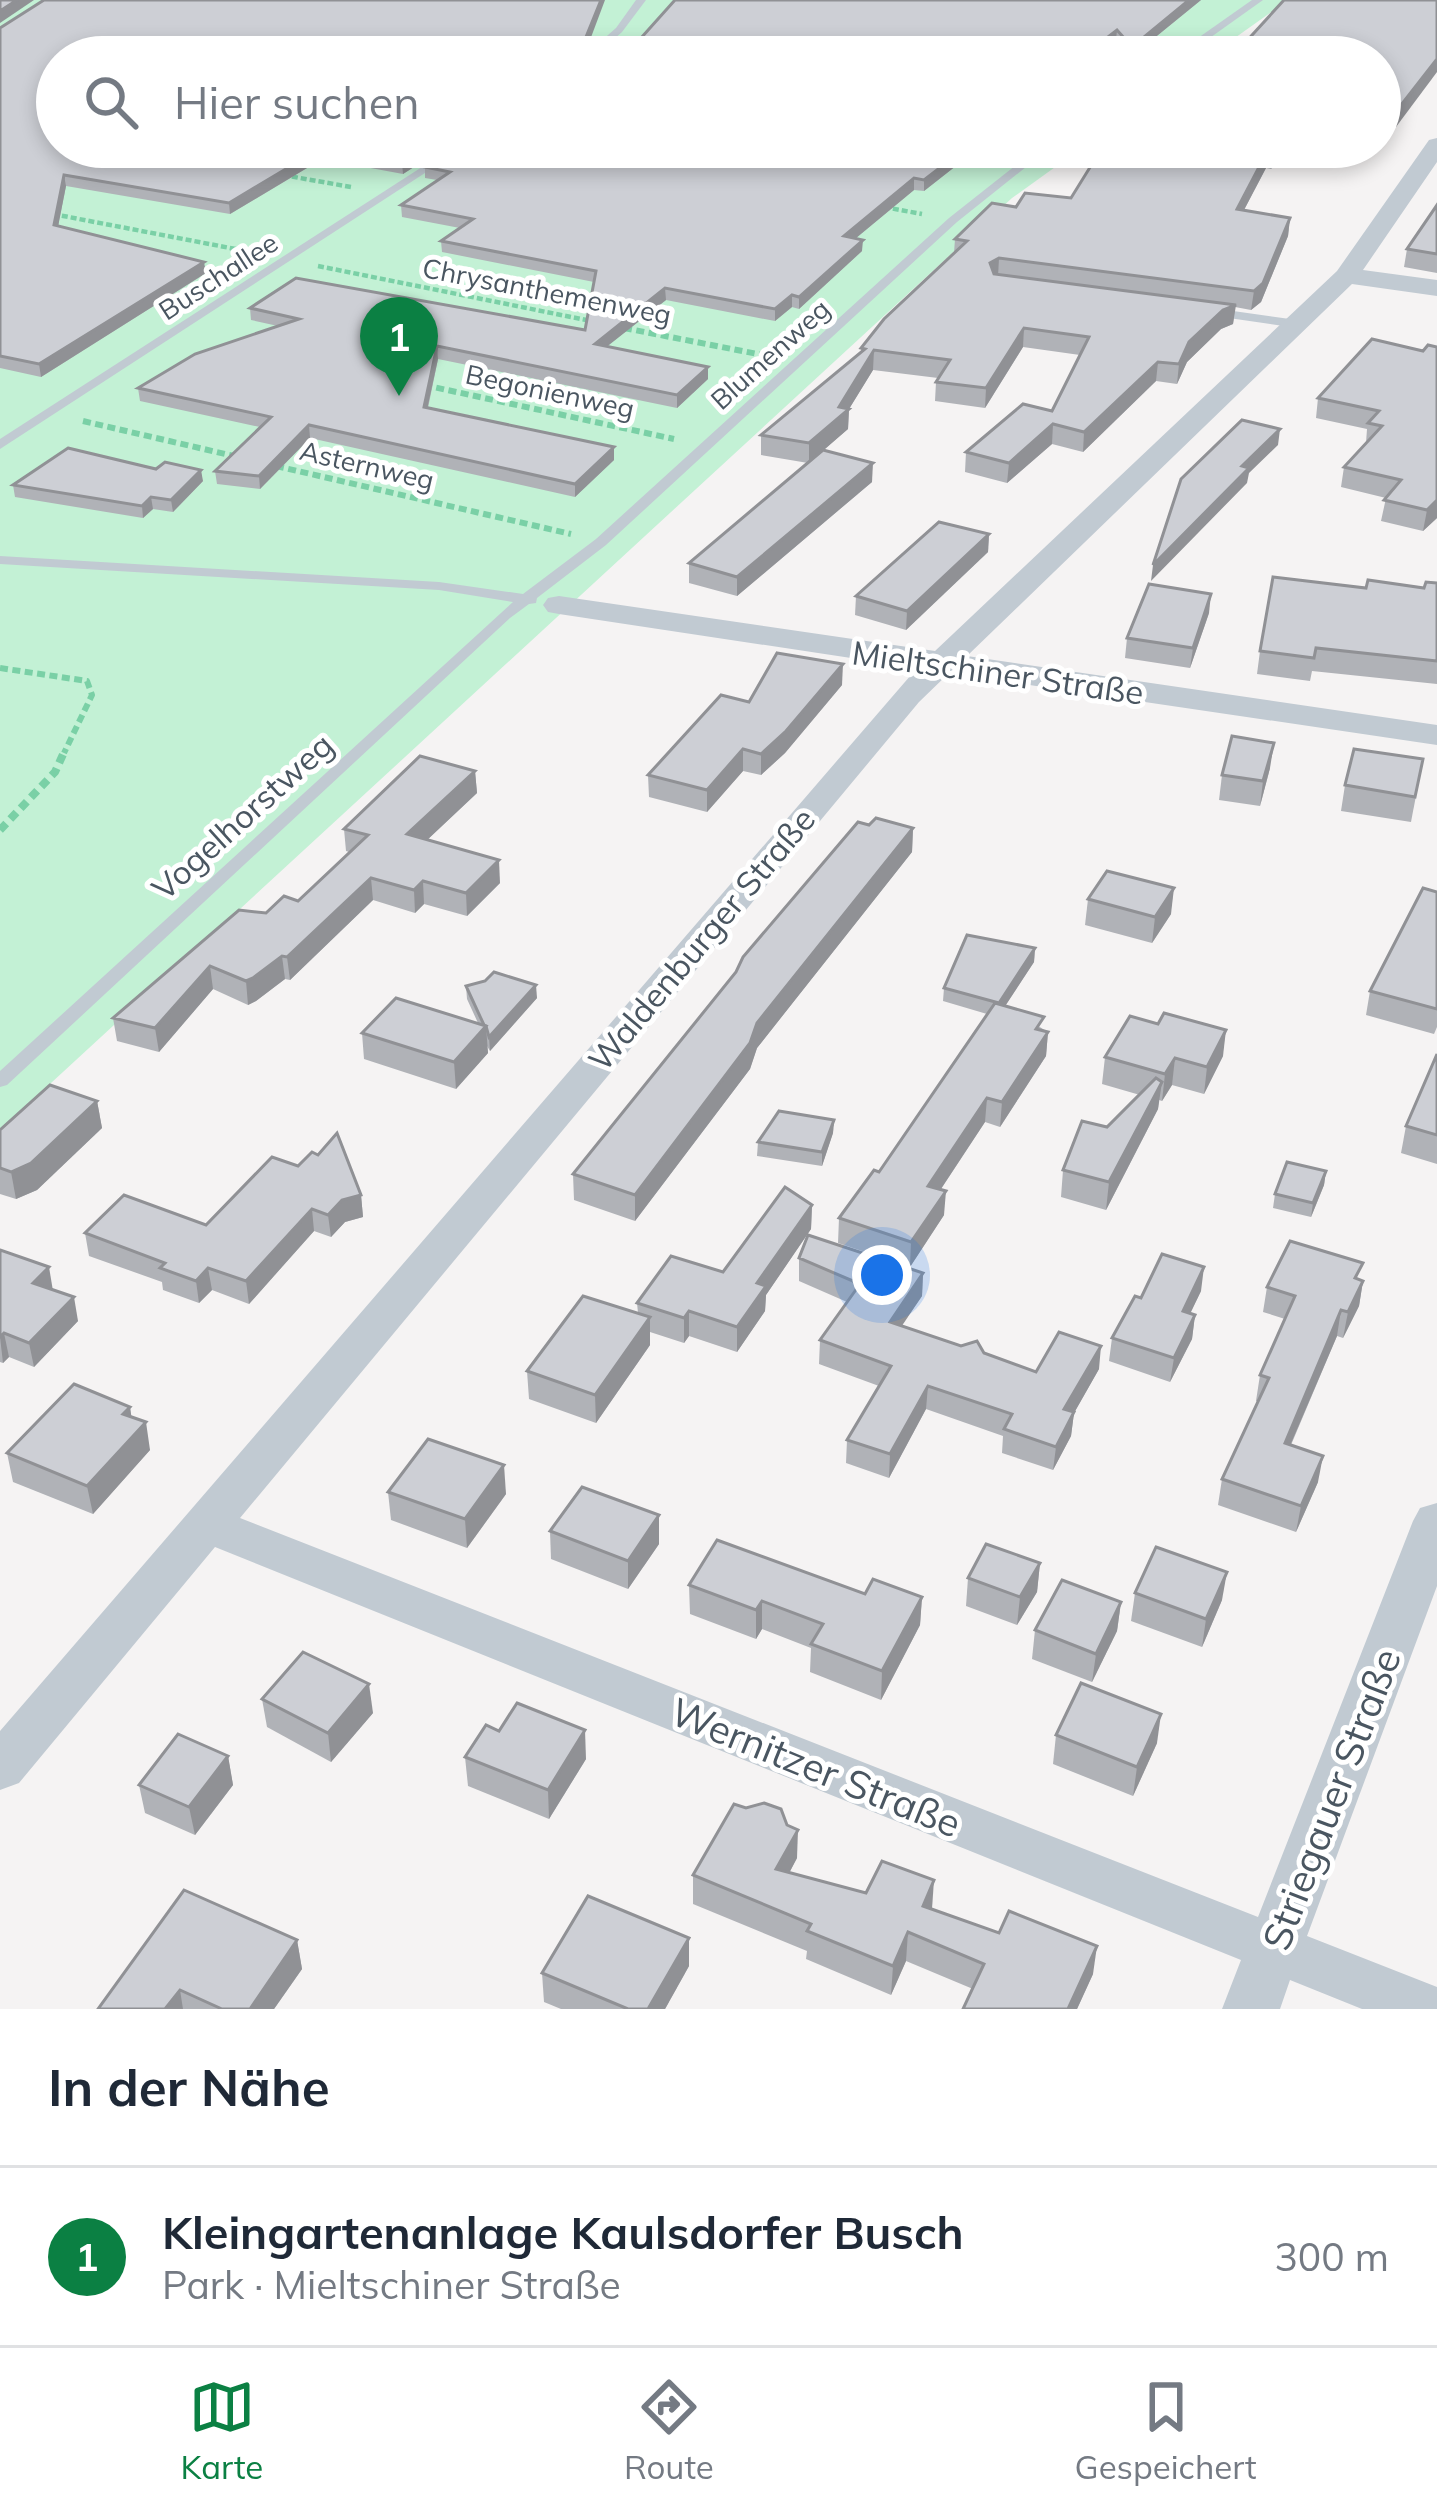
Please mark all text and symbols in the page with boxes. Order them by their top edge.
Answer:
search box [36,36,1401,168]
icon: search [78,69,144,135]
text: Hier suchen [174,74,420,130]
street label: Buschallee [152,225,284,327]
street label: Chrysanthemenweg [420,250,674,332]
street label: Blumenweg [703,292,837,416]
pin: 1 [360,297,438,396]
street label: Begonienweg [463,357,637,425]
street label: Asternweg [297,433,437,497]
street label: Mieltschiner Straße [850,631,1146,713]
street label: Vogelhorstweg [143,724,341,908]
street label: Waldenburger Straße [579,799,823,1079]
your location [852,1245,912,1305]
street label: Striegauer Straße [1251,1641,1411,1957]
street label: Wernitzer Straße [664,1686,968,1848]
text: In der Nähe [48,2055,330,2119]
text: Kleingartenanlage Kaulsdorfer Busch [162,2204,964,2260]
text: 1 [75,2232,99,2281]
text: 300 m [1274,2232,1389,2281]
text: Park · Mieltschiner Straße [162,2260,621,2309]
tab: Karte [180,2374,263,2487]
tab: Route [624,2374,714,2487]
tab: Gespeichert [1075,2374,1257,2487]

